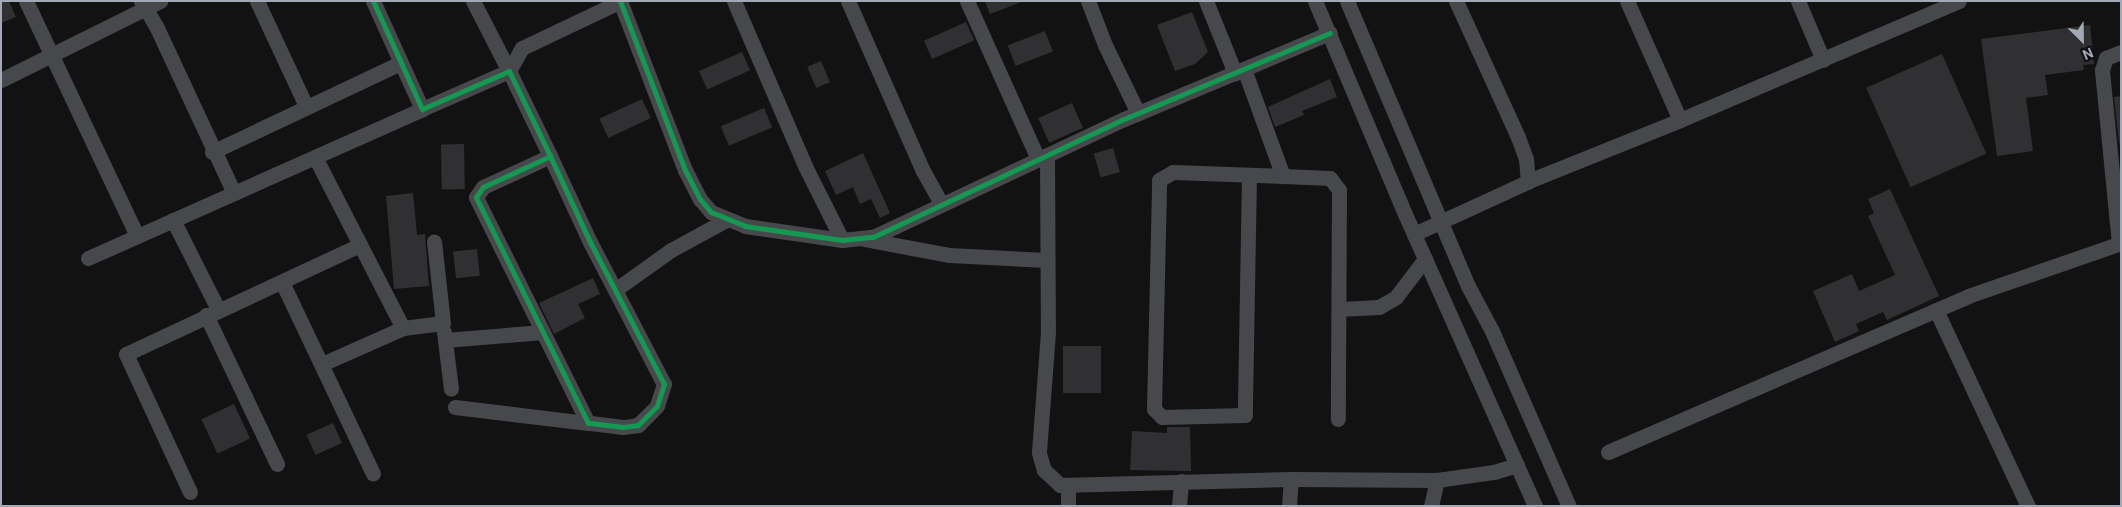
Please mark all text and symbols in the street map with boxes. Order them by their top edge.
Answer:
north arrow [2057,15,2107,65]
text: N [2080,45,2096,63]

